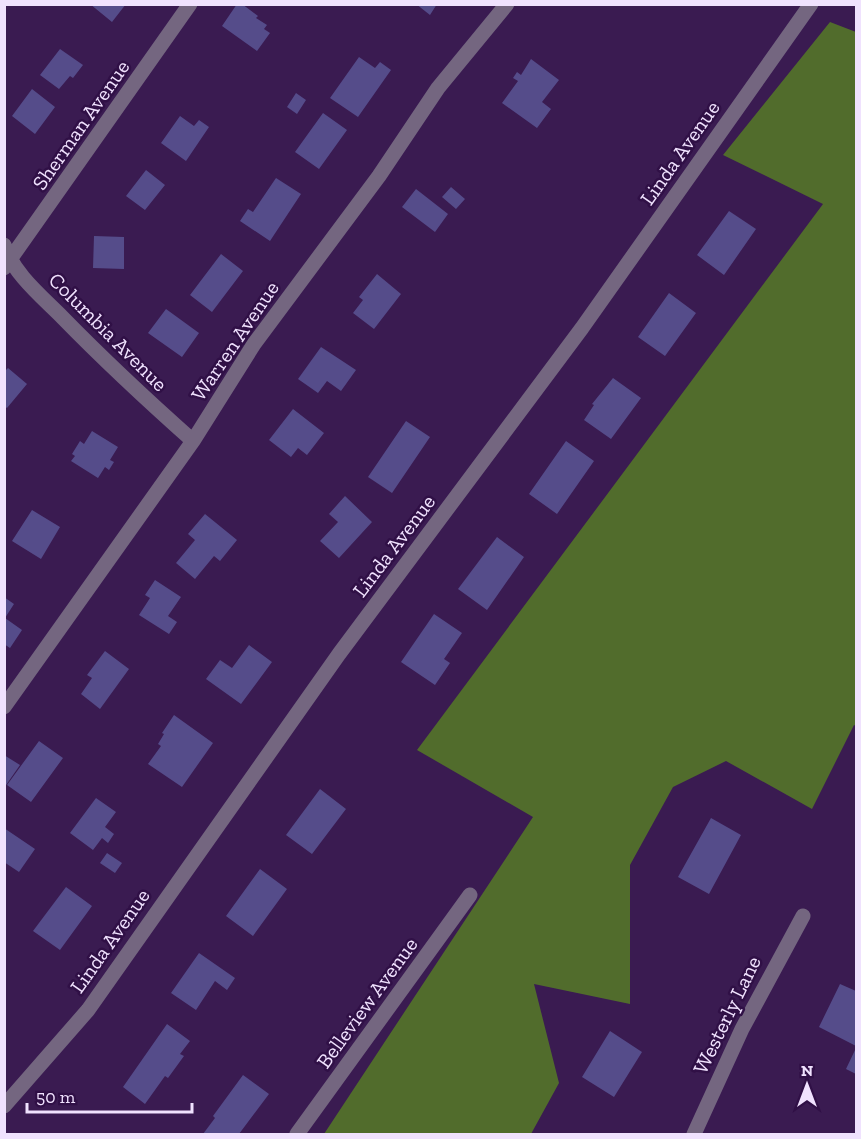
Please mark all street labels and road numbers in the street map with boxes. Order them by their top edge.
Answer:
street label: Sherman Avenue [27,55,135,194]
street label: Linda Avenue [634,96,725,210]
street label: Columbia Avenue [44,267,173,396]
street label: Warren Avenue [185,276,284,405]
street label: Linda Avenue [347,489,440,602]
street label: Linda Avenue [64,884,155,998]
street label: Belleview Avenue [311,932,423,1073]
street label: Westerly Lane [687,952,766,1078]

